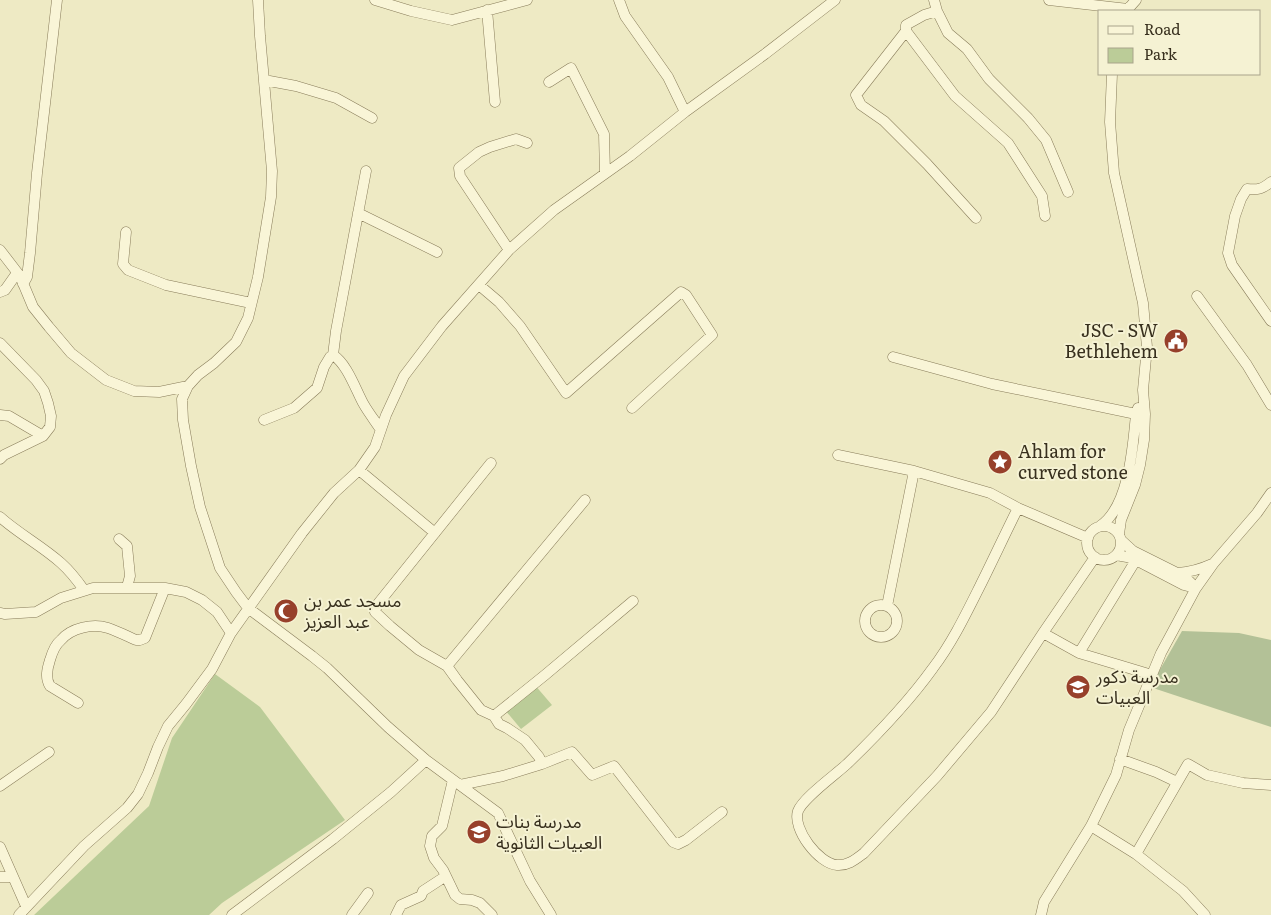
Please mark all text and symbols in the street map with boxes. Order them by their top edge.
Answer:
legend [1098,10,1261,75]
text: Road [1144,17,1180,40]
text: Park [1144,42,1178,65]
place label: JSC - SW Bethlehem [1065,316,1158,364]
public building icon: JSC - SW Bethlehem [1163,328,1189,354]
place label: Ahlam for curved stone [1018,437,1128,485]
place icon: Ahlam for curved stone [987,449,1013,475]
place label: مسجد عمر بن عبد العزيز [303,586,402,634]
mosque icon: مسجد عمر بن عبد العزيز [273,598,299,624]
place label: مدرسة ذكور العبيات [1095,662,1179,710]
school or university icon: مدرسة ذكور العبيات [1065,674,1091,700]
place label: مدرسة بنات العبيات الثانوية [496,807,602,855]
school or university icon: مدرسة بنات العبيات الثانوية [466,819,492,845]

